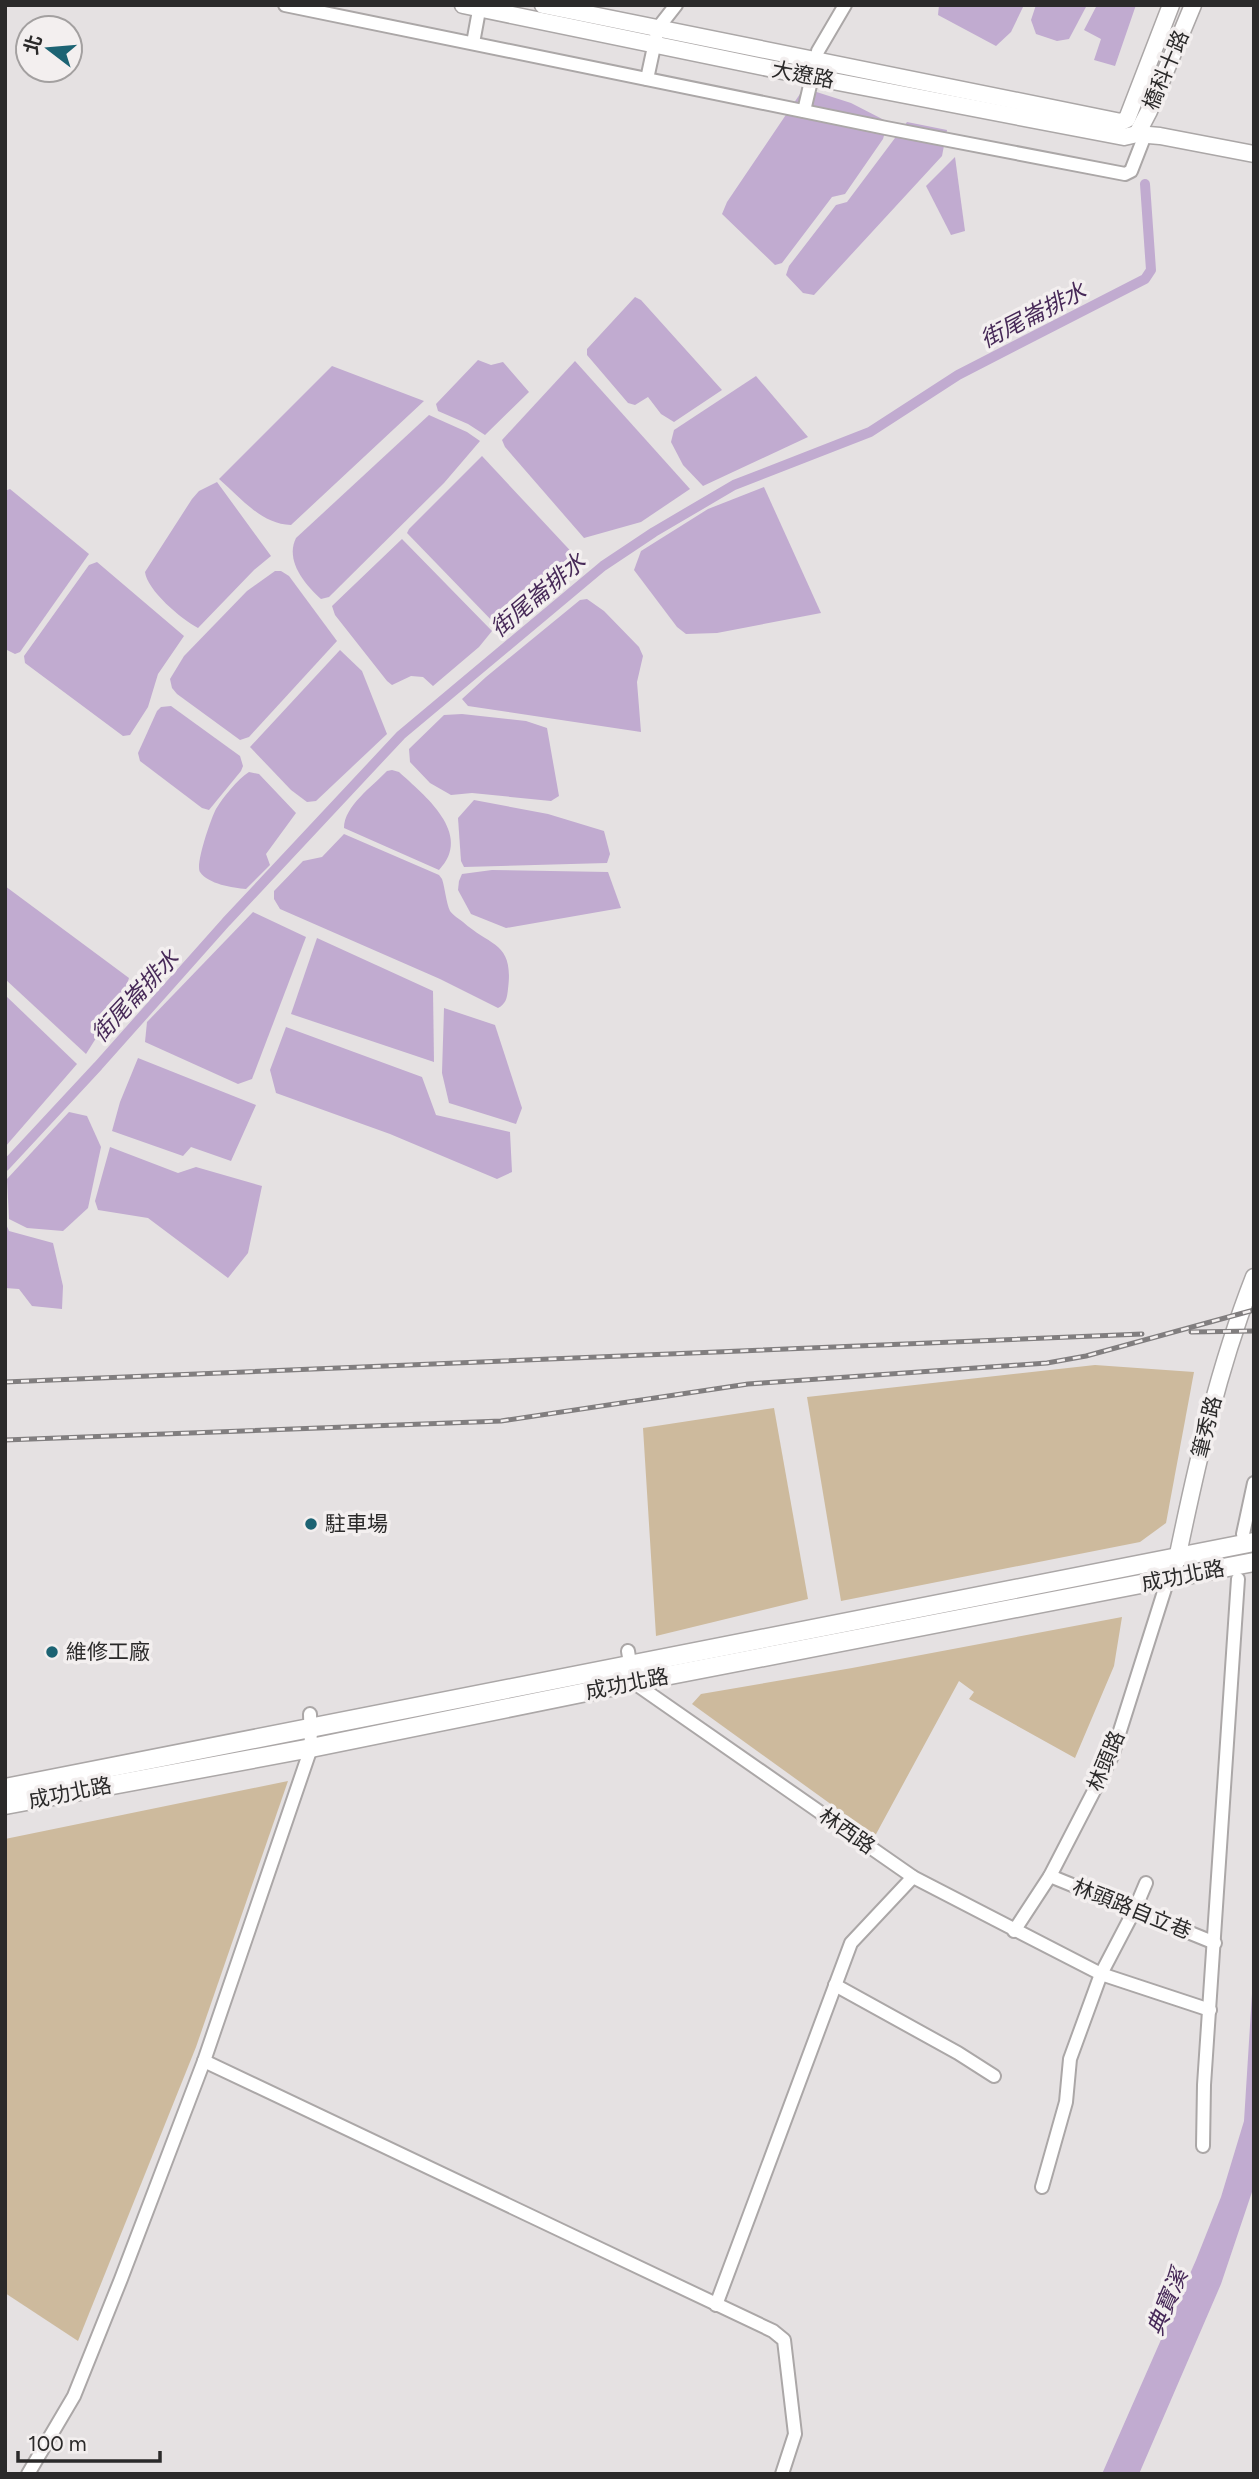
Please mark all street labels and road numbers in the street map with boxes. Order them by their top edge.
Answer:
street label: 橋科十路 [1138,26,1193,113]
street label: 大遼路 [770,56,836,93]
street label: 筆秀路 [1187,1393,1226,1460]
street label: 成功北路 [1139,1555,1227,1596]
street label: 成功北路 [583,1663,671,1704]
street label: 林頭路 [1082,1727,1129,1795]
street label: 成功北路 [26,1772,114,1813]
street label: 林西路 [814,1802,880,1859]
street label: 林頭路自立巷 [1069,1873,1195,1944]

